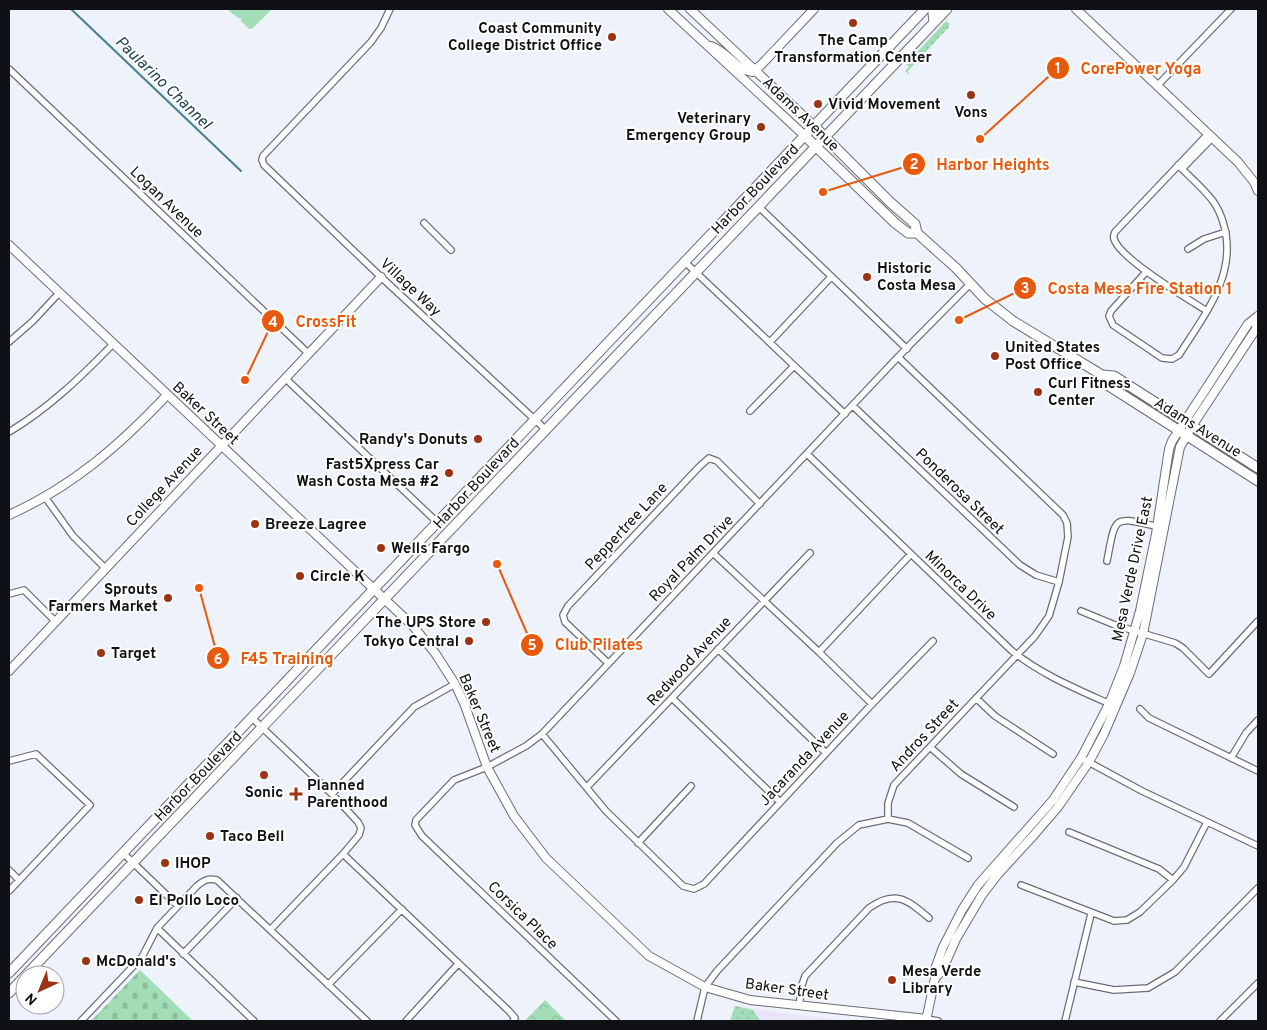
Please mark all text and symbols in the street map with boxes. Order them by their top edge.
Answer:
marker: The Camp Transformation Center [847,17,859,29]
place label: Coast Community College District Office [448,20,602,56]
marker: Coast Community College District Office [606,31,618,43]
water label: Paularino Channel [110,32,216,135]
place label: The Camp Transformation Center [774,32,932,68]
callout: CorePower Yoga [1045,53,1212,84]
text: 1 [1055,60,1061,79]
text: CorePower Yoga [1081,60,1201,80]
street label: Adams Avenue [758,74,842,156]
marker: Vons [965,89,977,101]
place label: Vivid Movement [828,96,941,115]
marker: Vivid Movement [812,98,824,110]
place label: Vons [954,104,988,123]
place label: Veterinary Emergency Group [626,110,751,146]
marker: Veterinary Emergency Group [755,121,767,133]
street label: Harbor Boulevard [708,141,804,239]
callout: Harbor Heights [902,149,1060,180]
text: 2 [909,156,919,175]
text: Harbor Heights [936,156,1050,176]
street label: Logan Avenue [125,163,207,243]
street label: Village Way [375,255,445,321]
place label: Historic Costa Mesa [877,260,956,296]
marker: Historic Costa Mesa [861,271,873,283]
callout: Costa Mesa Fire Station 1 [1012,273,1242,304]
text: 3 [1021,280,1030,299]
text: Costa Mesa Fire Station 1 [1048,280,1232,300]
callout: CrossFit [261,306,367,337]
text: CrossFit [295,313,357,333]
text: 4 [268,314,278,333]
place label: United States Post Office [1005,339,1100,375]
marker: United States Post Office [989,350,1001,362]
place label: Curl Fitness Center [1048,375,1131,411]
street label: Baker Street [168,378,242,450]
marker: Curl Fitness Center [1032,386,1044,398]
street label: Adams Avenue [1150,394,1244,463]
place label: Randy's Donuts [359,431,468,450]
marker: Randy's Donuts [472,433,484,445]
street label: Harbor Boulevard [430,434,524,534]
street label: College Avenue [123,443,207,531]
street label: Ponderosa Street [910,445,1007,539]
place label: Fast5Xpress Car Wash Costa Mesa #2 [296,456,440,492]
marker: Fast5Xpress Car Wash Costa Mesa #2 [443,467,455,479]
street label: Peppertree Lane [582,479,673,575]
street label: Mesa Verde Drive East [1109,495,1158,644]
street label: Royal Palm Drive [646,512,738,607]
place label: Breeze Lagree [265,516,367,535]
marker: Breeze Lagree [249,518,261,530]
place label: Wells Fargo [391,540,470,559]
marker: Wells Fargo [375,542,387,554]
street label: Minorca Drive [920,547,1000,625]
place label: Circle K [310,568,365,587]
marker: Circle K [294,570,306,582]
place label: Sprouts Farmers Market [48,581,158,617]
marker: Sprouts Farmers Market [162,592,174,604]
street label: Redwood Avenue [644,613,736,711]
place label: The UPS Store [376,614,476,633]
marker: The UPS Store [480,616,492,628]
callout: Club Pilates [520,629,653,660]
place label: Tokyo Central [363,633,459,652]
marker: Tokyo Central [463,635,475,647]
text: Club Pilates [555,636,643,656]
text: 5 [527,637,537,656]
callout: F45 Training [206,643,344,674]
place label: Target [111,645,156,664]
marker: Target [95,647,107,659]
text: F45 Training [241,650,333,670]
text: 6 [213,651,223,670]
street label: Baker Street [453,671,504,756]
street label: Andros Street [886,696,964,776]
street label: Jacaranda Avenue [756,707,854,811]
street label: Harbor Boulevard [151,728,247,826]
marker: Sonic [258,769,270,781]
place label: Planned Parenthood [307,777,388,813]
place label: Sonic [245,784,283,803]
marker: Planned Parenthood [289,787,303,801]
place label: Taco Bell [220,828,284,847]
marker: Taco Bell [204,830,216,842]
place label: IHOP [175,855,211,874]
marker: IHOP [159,857,171,869]
street label: Corsica Place [483,878,561,954]
place label: El Pollo Loco [149,892,239,911]
marker: El Pollo Loco [133,894,145,906]
place label: McDonald's [96,953,176,972]
marker: McDonald's [80,955,92,967]
place label: Mesa Verde Library [902,963,981,999]
north arrow [15,965,65,1015]
marker: Mesa Verde Library [886,974,898,986]
street label: Baker Street [744,975,830,1006]
text: N [22,989,42,1008]

